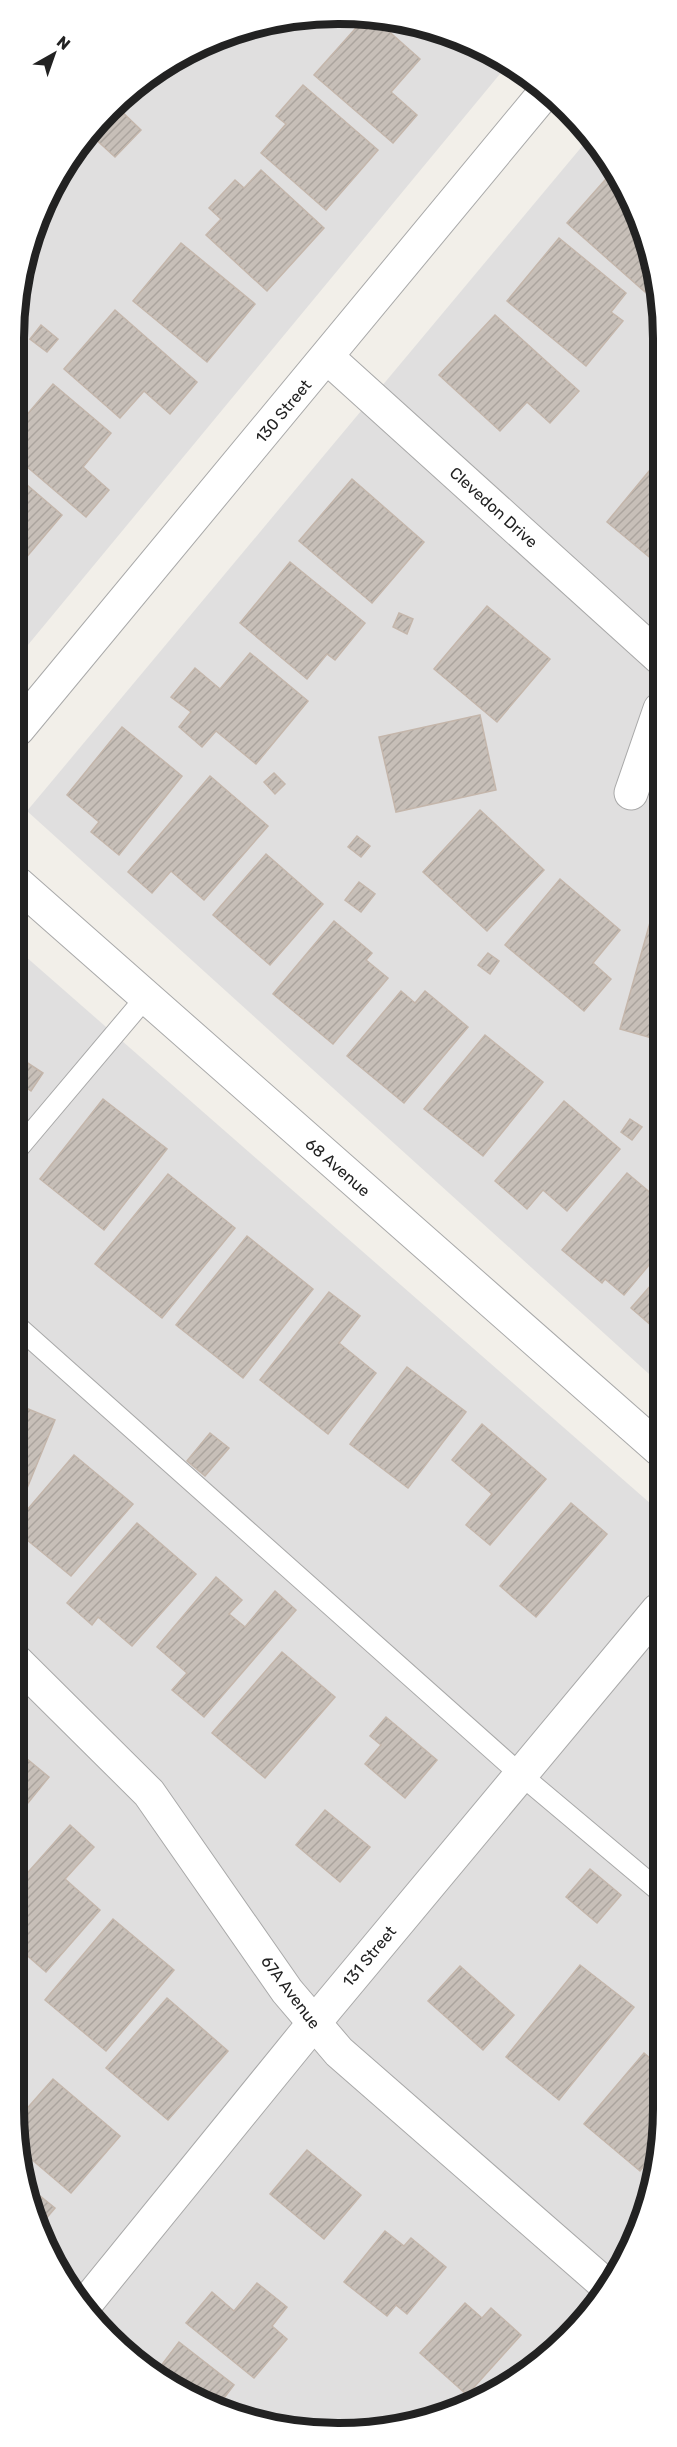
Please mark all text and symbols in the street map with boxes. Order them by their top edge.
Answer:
north arrow [24,24,84,84]
text: N [53,32,74,54]
street label: 130 Street [251,376,315,447]
street label: Clevedon Drive [446,463,542,552]
street label: 68 Avenue [301,1134,374,1201]
street label: 131 Street [339,1922,400,1990]
street label: 67A Avenue [257,1952,324,2033]

